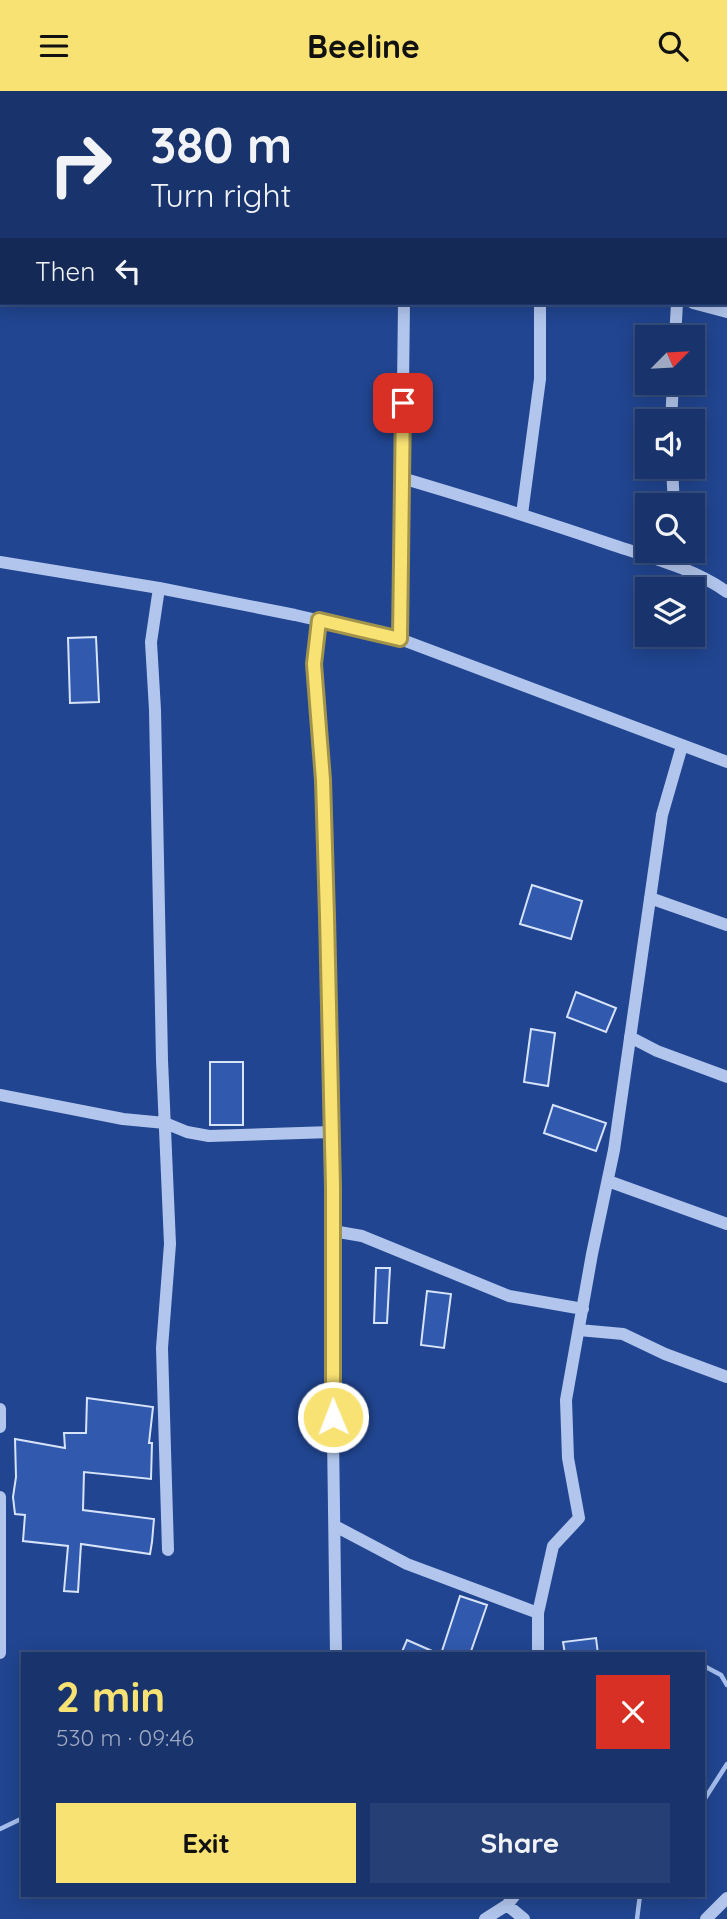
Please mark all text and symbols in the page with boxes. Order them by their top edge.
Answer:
text: Beeline [307,26,420,66]
icon: menu [35,27,73,65]
icon: search [654,27,692,65]
text: 380 m [150,114,292,175]
icon: right [35,119,126,210]
text: Turn right [150,175,291,215]
icon: left [109,252,147,290]
text: Then [35,255,95,288]
north arrow [635,325,705,395]
map controls [635,325,705,647]
pin [373,373,433,433]
icon: arrive [384,384,422,422]
button: sound [635,409,705,479]
button: search [635,493,705,563]
button: layers [635,577,705,647]
position arrow [296,1380,370,1454]
text: 2 min [56,1670,165,1723]
button: close [596,1675,670,1749]
text: 530 m · 09:46 [56,1723,194,1752]
button: Exit [56,1803,356,1883]
button: Share [370,1803,670,1883]

